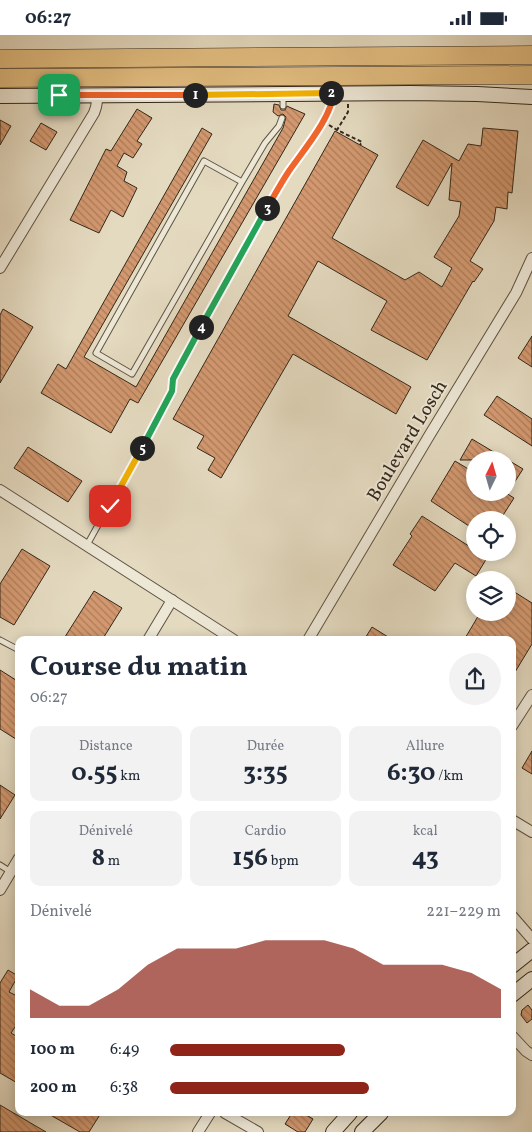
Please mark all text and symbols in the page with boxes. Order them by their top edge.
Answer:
text: 06:27 [25,5,71,31]
pin [38,74,80,116]
icon: arrive [45,81,73,109]
pin: 2 [318,81,344,105]
pin: 1 [182,83,208,107]
text: 2 [328,84,335,103]
text: 1 [193,86,198,105]
pin: 3 [254,195,280,221]
text: 3 [264,199,271,218]
pin: 4 [188,315,214,339]
text: 4 [197,318,206,337]
street label: Boulevard Losch [361,375,454,507]
pin: 5 [130,435,154,461]
text: 5 [139,439,146,458]
north arrow [466,451,516,501]
map controls [466,451,516,621]
pin [89,485,131,527]
icon: check [96,492,124,520]
button: locate [466,511,516,561]
button: layers [466,571,516,621]
text: Course du matin [30,648,248,687]
button: share [449,653,501,705]
text: 06:27 [30,687,68,709]
text: Distance [79,737,133,756]
text: Durée [247,737,284,756]
text: Allure [406,737,444,756]
text: 0.55 [71,756,118,791]
text: 3:35 [243,756,288,791]
text: 6:30 [387,756,435,791]
text: km [118,767,140,786]
text: /km [435,767,463,786]
text: Dénivelé [79,822,133,841]
text: Cardio [245,822,286,841]
text: kcal [413,822,438,841]
text: 8 [91,841,105,876]
text: 156 [232,841,268,876]
text: 43 [412,841,439,876]
text: m [105,852,120,871]
text: bpm [268,852,299,871]
text: Dénivelé [30,901,92,923]
text: 221–229 m [426,901,501,923]
text: 100 m [30,1039,75,1061]
text: 6:49 [110,1039,139,1061]
text: 200 m [30,1077,77,1099]
text: 6:38 [110,1077,138,1099]

